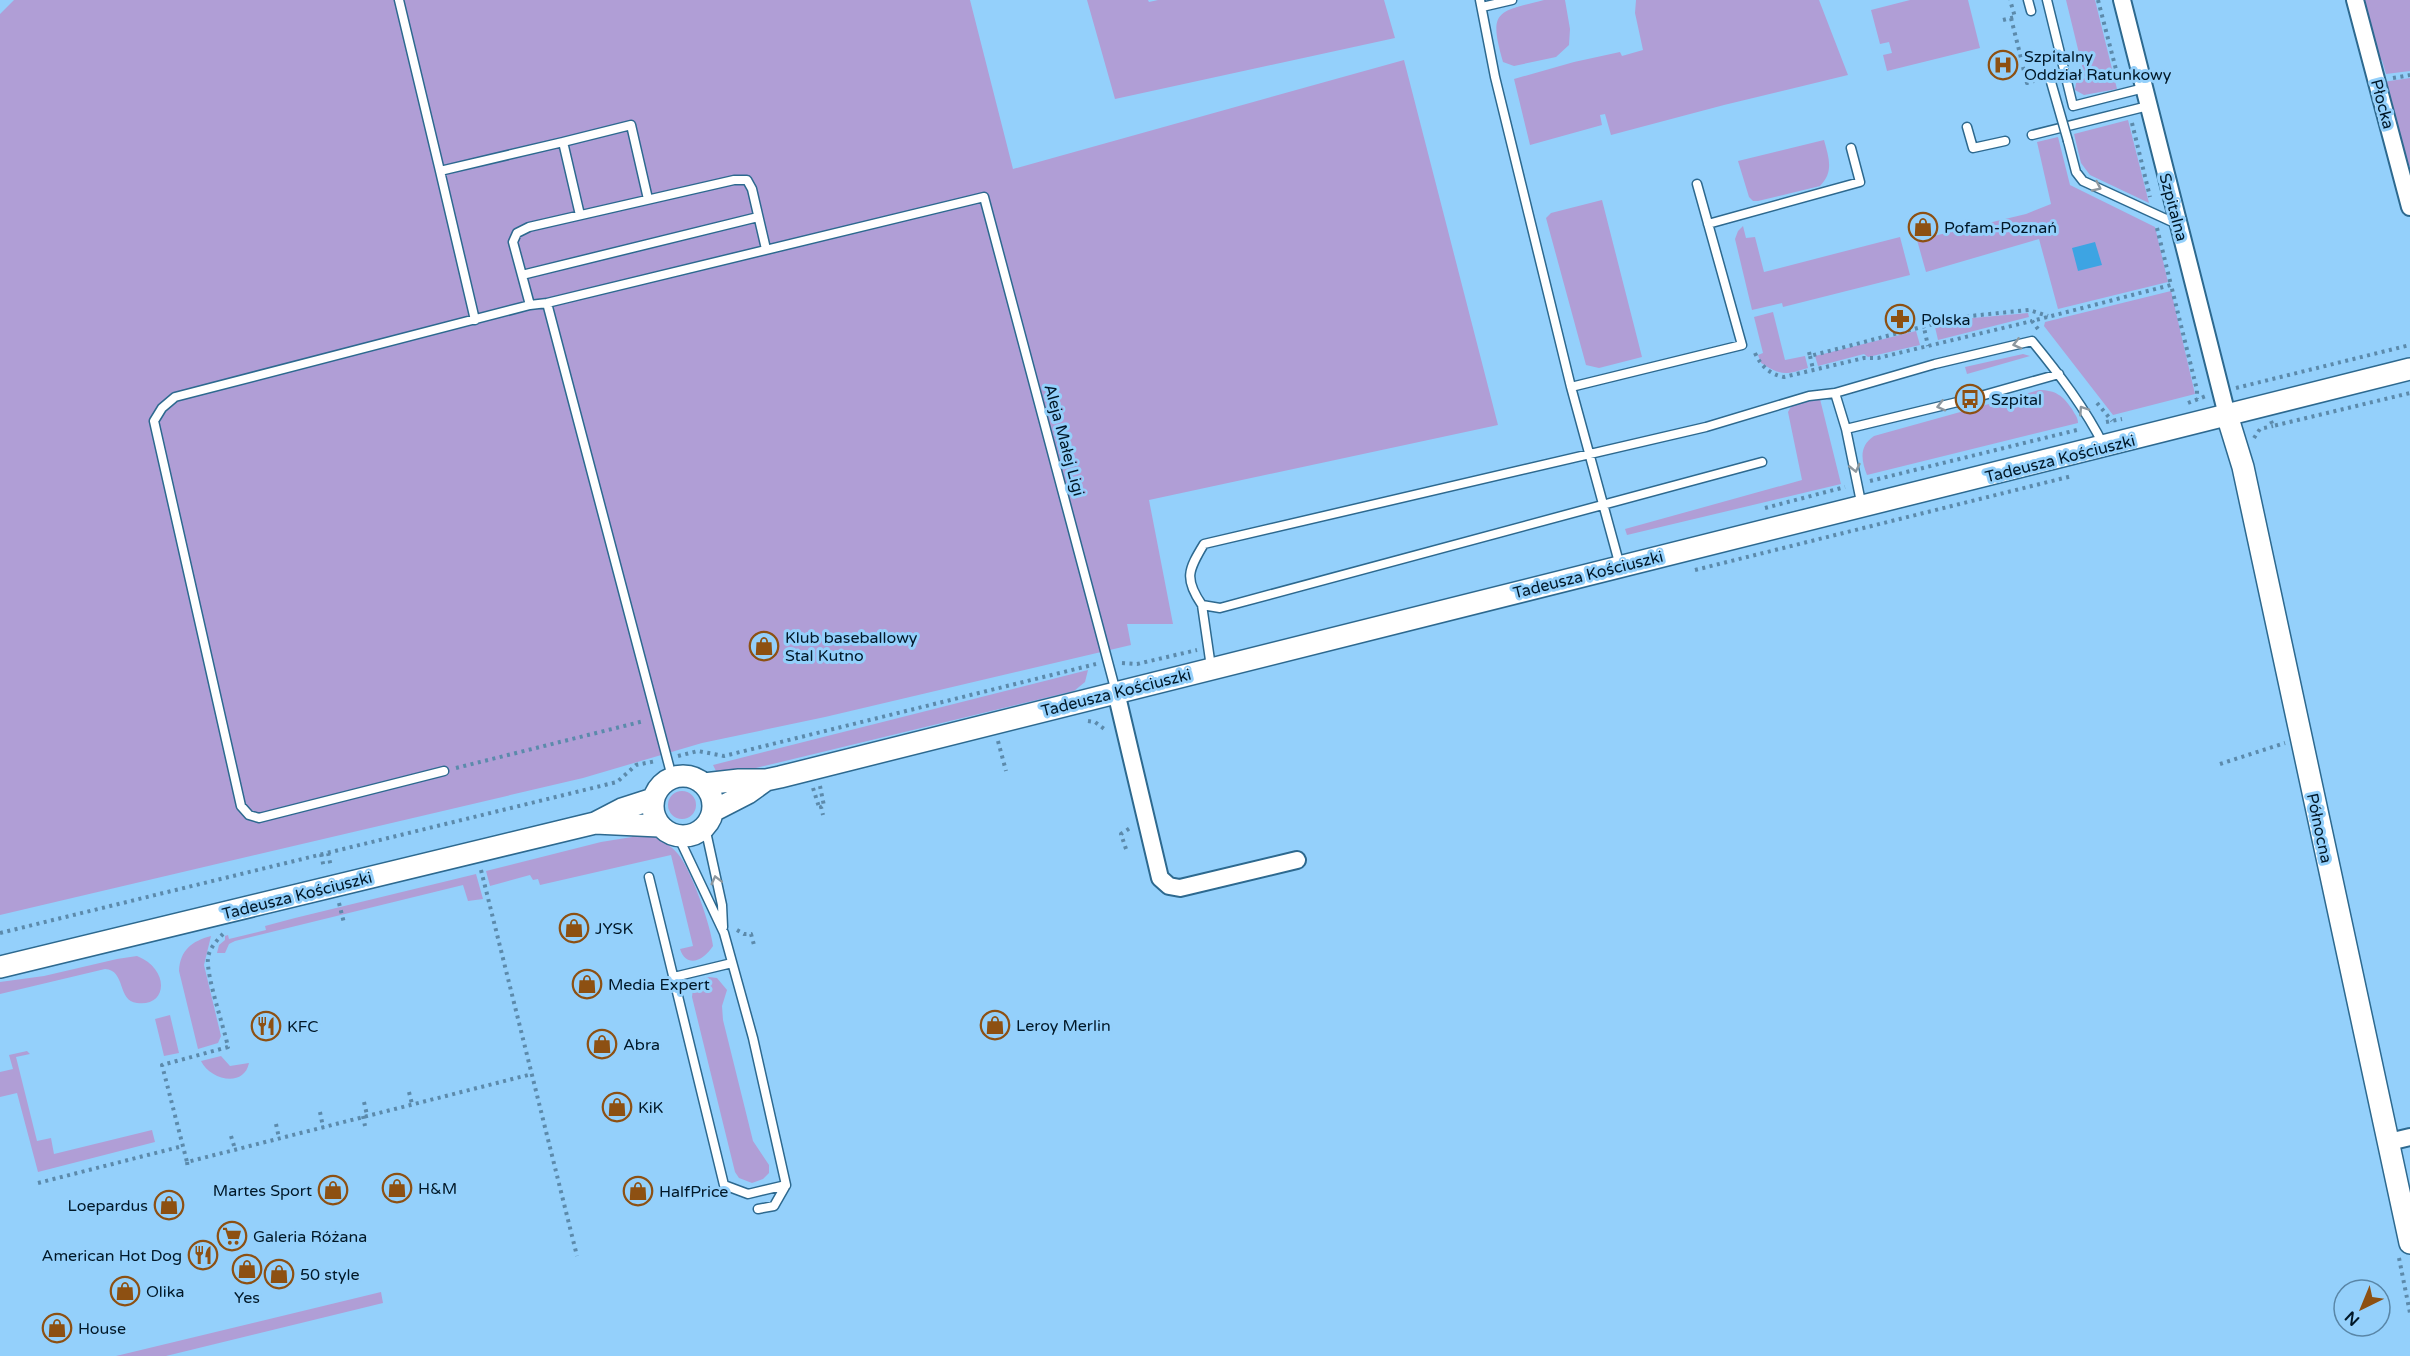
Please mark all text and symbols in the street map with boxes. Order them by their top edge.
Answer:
place label: Szpitalny Oddział Ratunkowy [2024,47,2172,85]
hospital icon: Szpitalny Oddział Ratunkowy [1987,49,2019,81]
street label: Płocka [2366,77,2398,131]
street label: Szpitalna [2154,171,2192,244]
one-way arrow [2090,180,2101,192]
shop icon: Pofam-Poznań [1907,211,1939,243]
place label: Pofam-Poznań [1944,218,2057,238]
pharmacy icon: Polska [1884,303,1916,335]
place label: Polska [1921,310,1970,330]
one-way arrow [2012,337,2022,350]
street label: Aleja Małej Ligi [1039,382,1089,499]
bus stop icon: Szpital [1954,383,1986,415]
place label: Szpital [1991,390,2042,410]
one-way arrow [1937,399,1947,412]
one-way arrow [2079,405,2090,416]
street label: Tadeusza Kościuszki [1983,431,2137,487]
one-way arrow [1848,463,1861,473]
street label: Tadeusza Kościuszki [1511,547,1665,603]
place label: Klub baseballowy Stal Kutno [785,628,918,666]
shop icon: Klub baseballowy Stal Kutno [748,630,780,662]
street label: Tadeusza Kościuszki [1039,665,1193,721]
street label: Północna [2302,791,2336,865]
street label: Tadeusza Kościuszki [220,868,374,924]
one-way arrow [710,875,723,885]
shop icon: JYSK [558,912,590,944]
place label: JYSK [595,919,633,939]
shop icon: Media Expert [571,968,603,1000]
place label: Media Expert [608,975,710,995]
shop icon: Leroy Merlin [979,1009,1011,1041]
restaurant icon: KFC [250,1010,282,1042]
place label: Leroy Merlin [1016,1016,1111,1036]
place label: KFC [287,1017,318,1037]
shop icon: Abra [586,1028,618,1060]
place label: Abra [623,1035,660,1055]
shop icon: KiK [601,1091,633,1123]
place label: KiK [638,1098,664,1118]
shop icon: H&M [381,1172,413,1204]
shop icon: Martes Sport [317,1174,349,1206]
shop icon: HalfPrice [622,1175,654,1207]
place label: H&M [418,1179,457,1199]
place label: Martes Sport [213,1181,312,1201]
place label: HalfPrice [659,1182,728,1202]
shop icon: Loepardus [153,1189,185,1221]
place label: Loepardus [68,1196,148,1216]
supermarket icon: Galeria Różana [216,1220,248,1252]
place label: Galeria Różana [253,1227,367,1247]
restaurant icon: American Hot Dog [187,1239,219,1271]
place label: American Hot Dog [42,1246,182,1266]
shop icon: Yes [231,1253,263,1285]
shop icon: 50 style [263,1258,295,1290]
place label: 50 style [300,1265,360,1285]
shop icon: Olika [109,1275,141,1307]
north arrow [2332,1278,2392,1338]
place label: Olika [146,1282,184,1302]
place label: Yes [234,1288,260,1308]
text: N [2341,1307,2364,1330]
shop icon: House [41,1312,73,1344]
place label: House [78,1319,126,1339]

